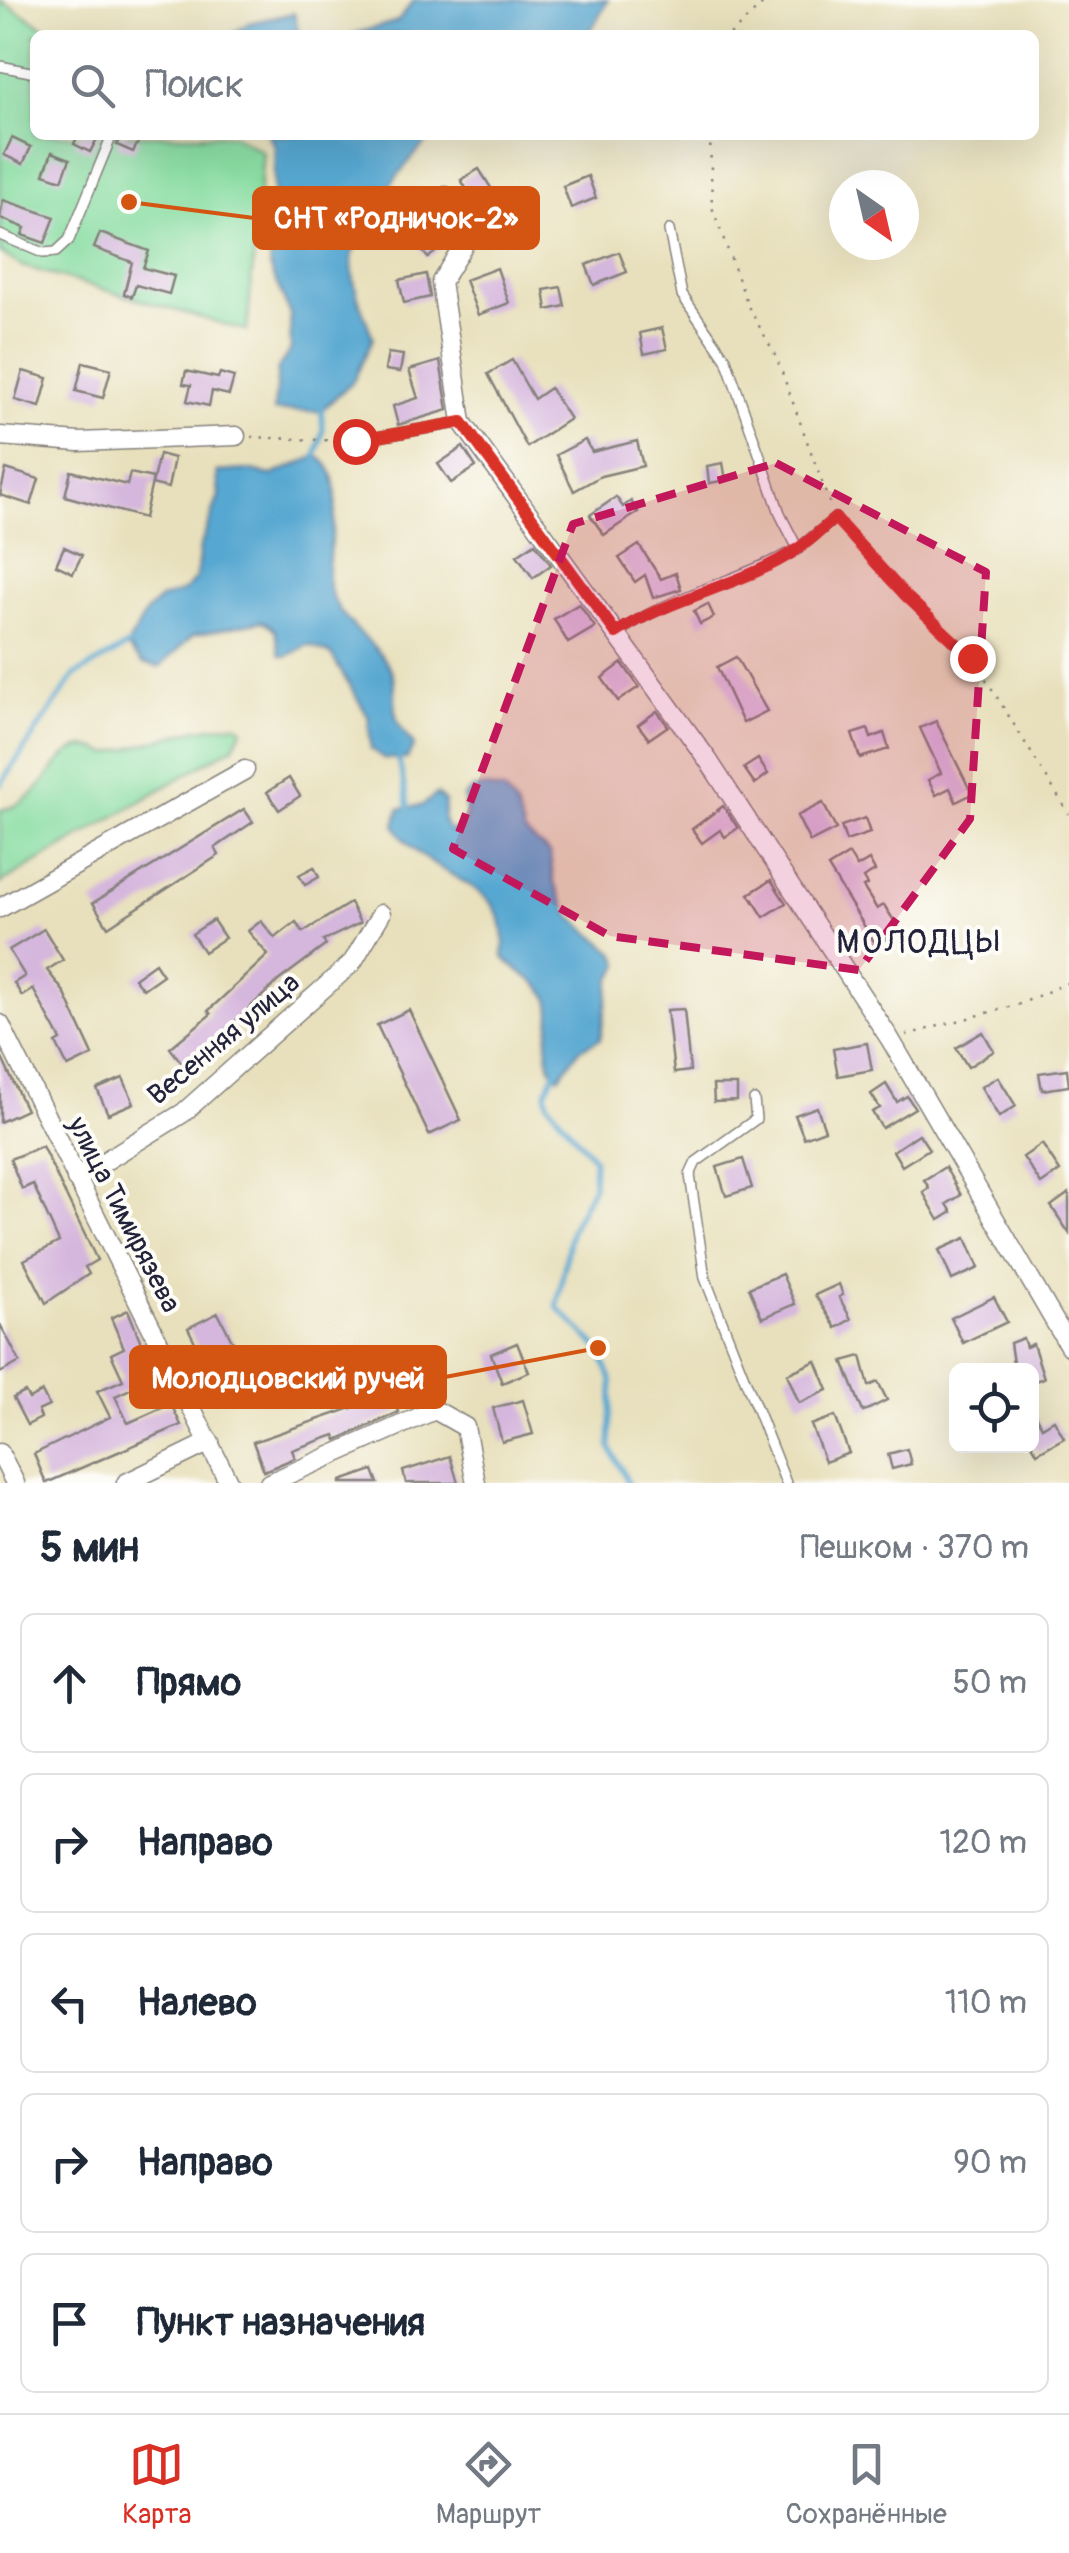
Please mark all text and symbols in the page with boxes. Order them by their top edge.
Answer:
search box [30,30,1039,140]
icon: search [65,58,120,113]
text: Поиск [145,61,244,109]
north arrow [829,170,919,260]
callout: СНТ «Родничок-2» [254,188,538,248]
text: СНТ «Родничок-2» [274,200,519,237]
route start [333,419,379,465]
route end [950,636,996,682]
district label: МОЛОДЦЫ [836,923,1002,963]
street label: Весенняя улица [141,965,307,1113]
street label: улица Тимирязева [59,1110,188,1318]
callout: Молодцовский ручей [131,1347,445,1407]
text: Молодцовский ручей [151,1360,425,1397]
map controls [949,1363,1039,1453]
button: locate [949,1363,1039,1453]
text: 5 мин [40,1522,139,1574]
text: Пешком · 370 m [800,1528,1029,1568]
icon: ahead [42,1656,97,1711]
text: Прямо [137,1659,241,1707]
text: 50 m [952,1663,1027,1703]
icon: right [42,1816,97,1871]
text: Направо [137,1819,273,1867]
text: 120 m [939,1823,1027,1863]
icon: left [42,1976,97,2031]
text: Налево [137,1979,257,2027]
text: 110 m [945,1983,1027,2023]
icon: right [42,2136,97,2191]
text: Направо [137,2139,273,2187]
text: 90 m [953,2143,1027,2183]
icon: arrive [42,2296,97,2351]
text: Пункт назначения [137,2299,425,2347]
tab: Карта [122,2437,192,2532]
tab: Маршрут [436,2437,541,2532]
tab: Сохранённые [785,2437,947,2532]

